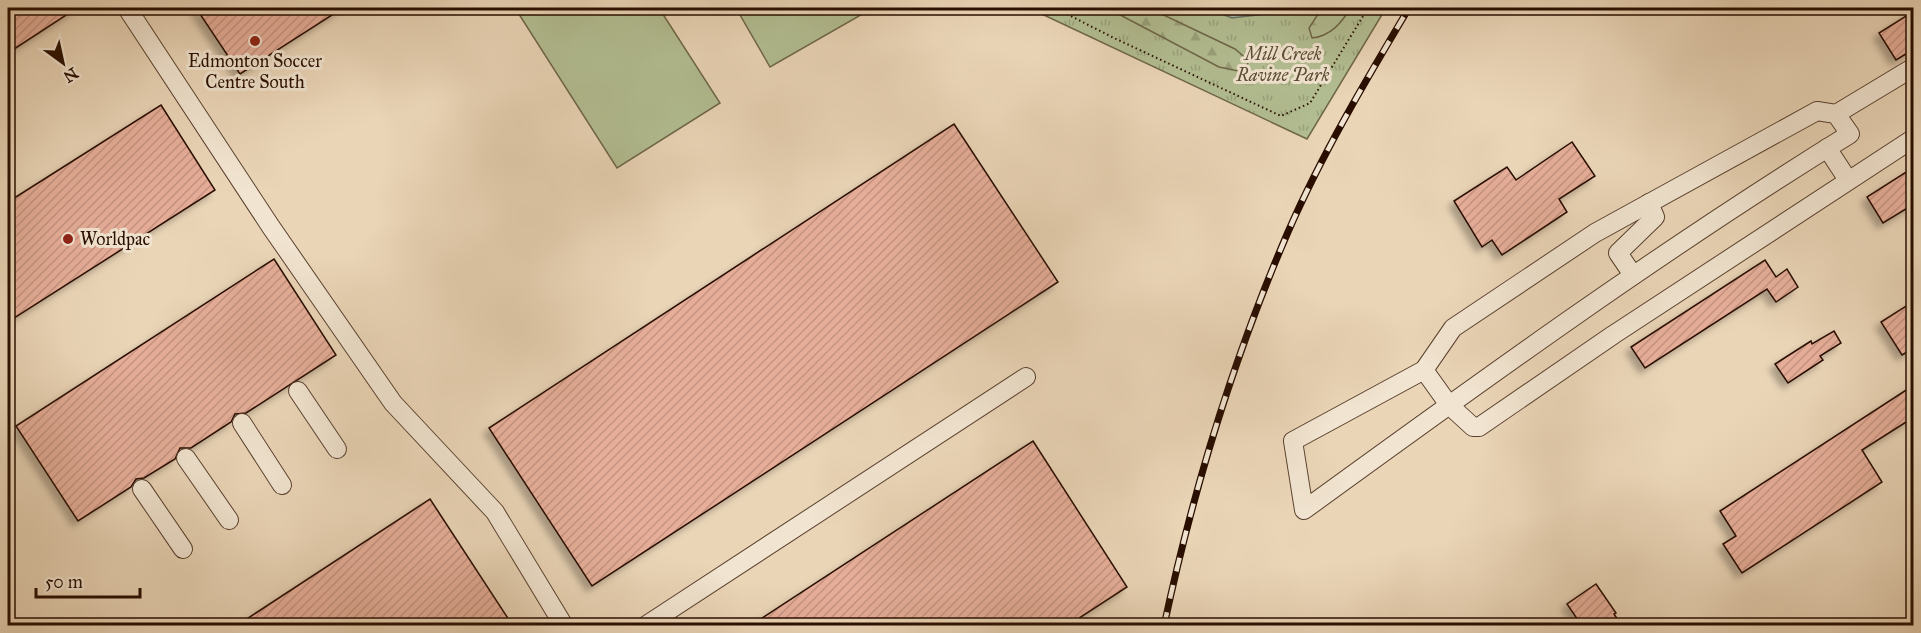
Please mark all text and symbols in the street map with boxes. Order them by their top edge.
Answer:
north arrow [33,33,93,93]
marker: Edmonton Soccer Centre South [248,34,262,48]
park label: Mill Creek Ravine Park [1236,43,1329,86]
place label: Edmonton Soccer Centre South [188,50,322,93]
text: N [60,63,82,87]
place label: Worldpac [80,228,151,250]
marker: Worldpac [61,232,75,246]
scale bar [36,561,140,599]
text: 50 m [45,571,83,593]

